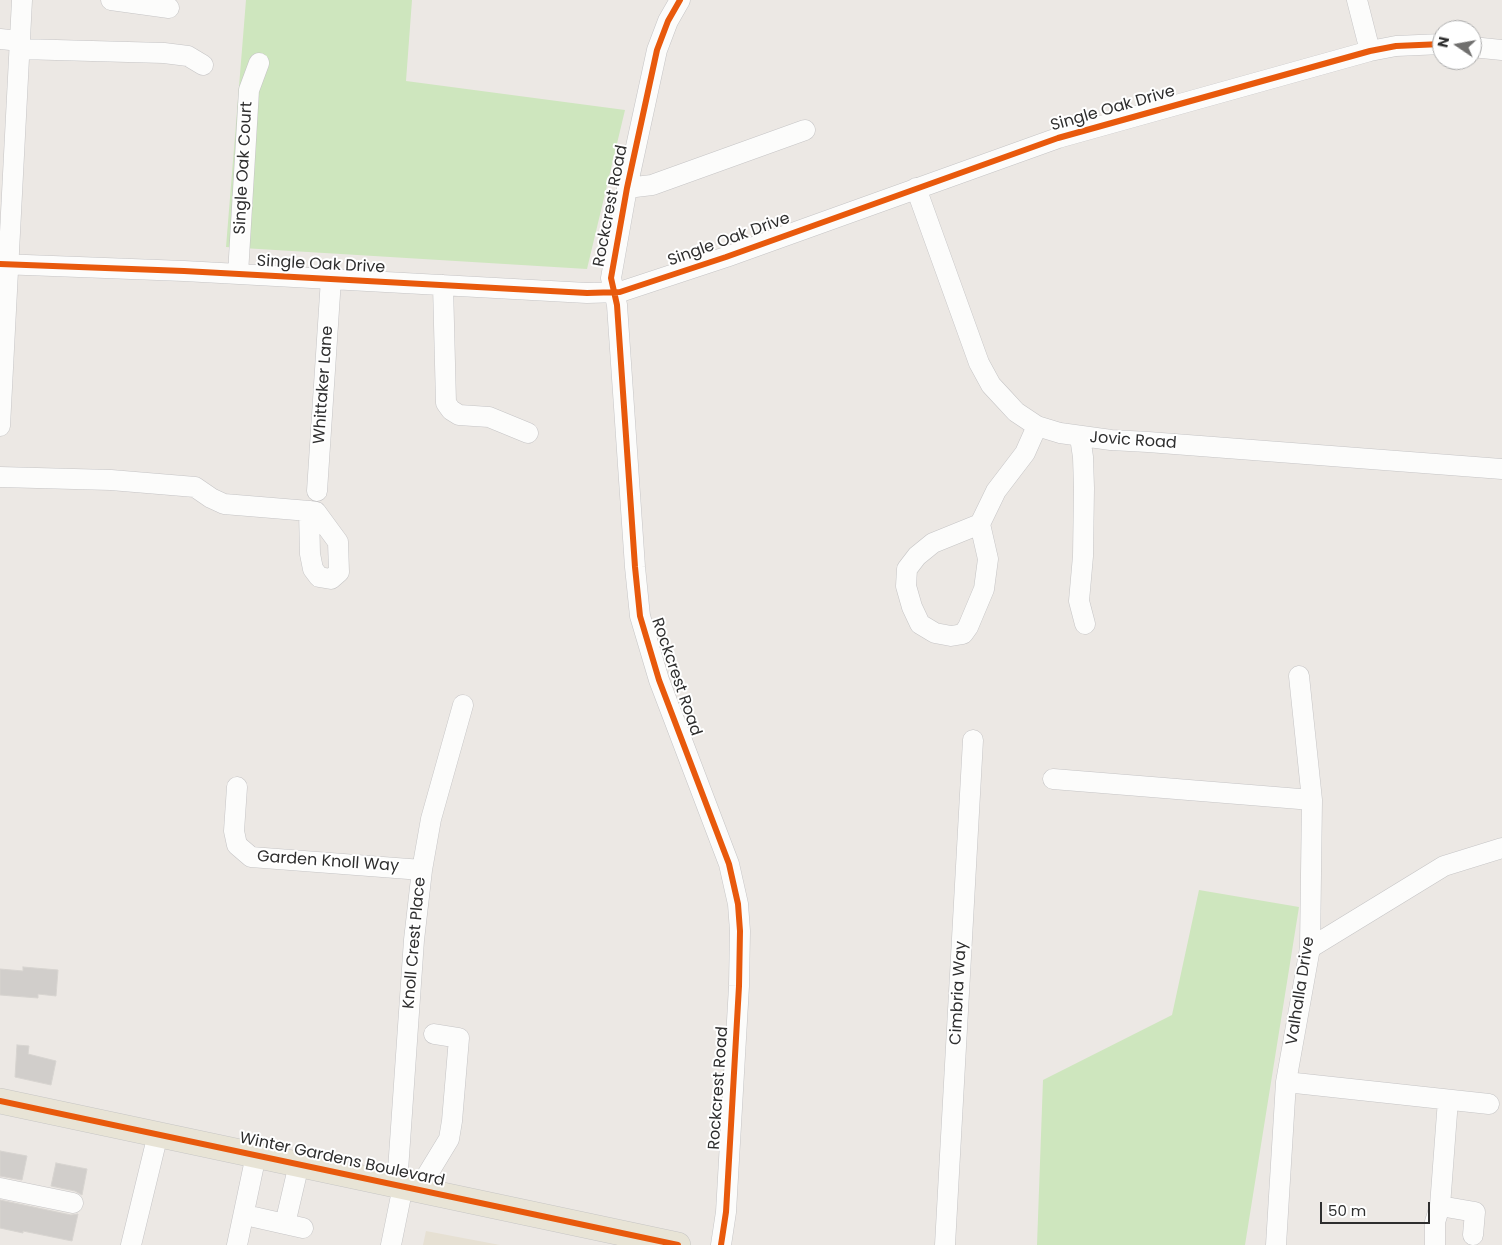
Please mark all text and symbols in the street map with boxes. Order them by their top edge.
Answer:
north arrow [1432,20,1482,70]
text: N [1432,35,1454,49]
street label: Single Oak Drive [1049,82,1177,136]
street label: Single Oak Court [231,101,257,235]
street label: Rockcrest Road [590,144,632,268]
street label: Single Oak Drive [665,209,793,271]
street label: Single Oak Drive [256,252,386,278]
street label: Whittaker Lane [310,325,338,445]
street label: Jovic Road [1089,428,1177,454]
street label: Rockcrest Road [647,615,705,739]
street label: Garden Knoll Way [256,847,400,877]
street label: Knoll Crest Place [400,876,430,1010]
street label: Valhalla Drive [1283,935,1319,1047]
street label: Cimbria Way [947,941,971,1045]
street label: Rockcrest Road [705,1026,733,1150]
street label: Winter Gardens Boulevard [238,1129,446,1191]
scale bar [1322,1192,1432,1224]
text: 50 m [1328,1200,1366,1221]

